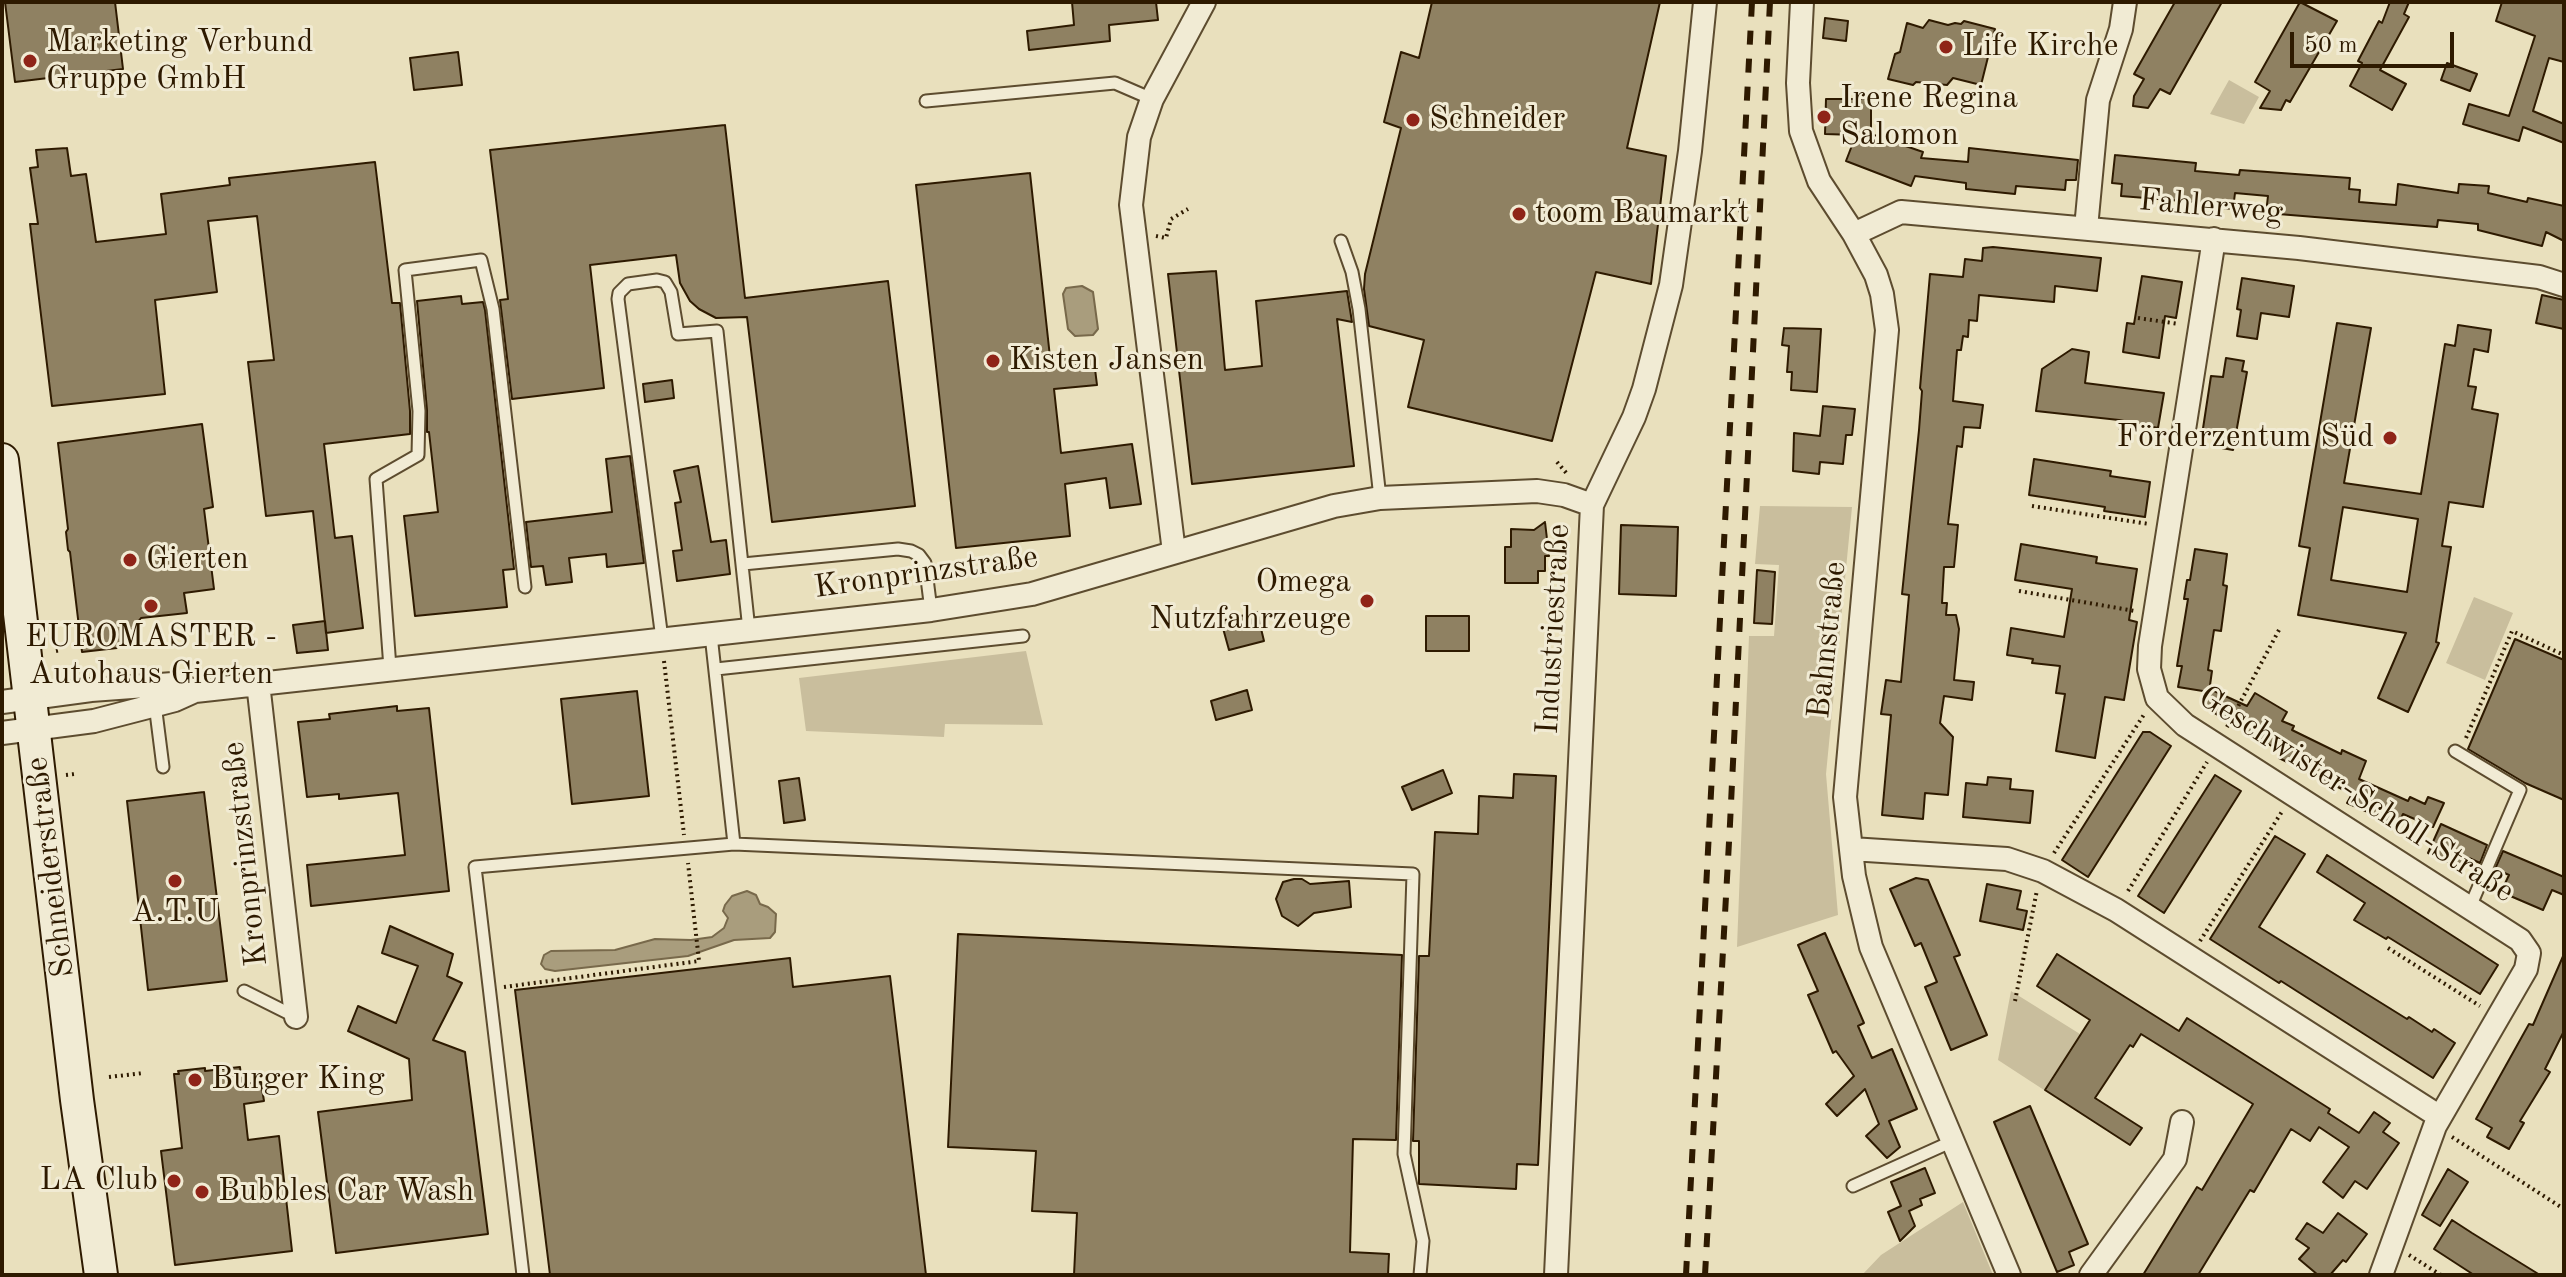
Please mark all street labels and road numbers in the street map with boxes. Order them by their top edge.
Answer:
street label: Fahlerweg [2137,182,2285,232]
street label: Industriestraße [1529,523,1579,735]
street label: Kronprinzstraße [812,538,1040,608]
street label: Bahnstraße [1801,559,1855,721]
street label: Geschwister-Scholl-Straße [2191,678,2521,912]
street label: Kronprinzstraße [215,740,277,968]
street label: Schneiderstraße [18,755,84,979]

